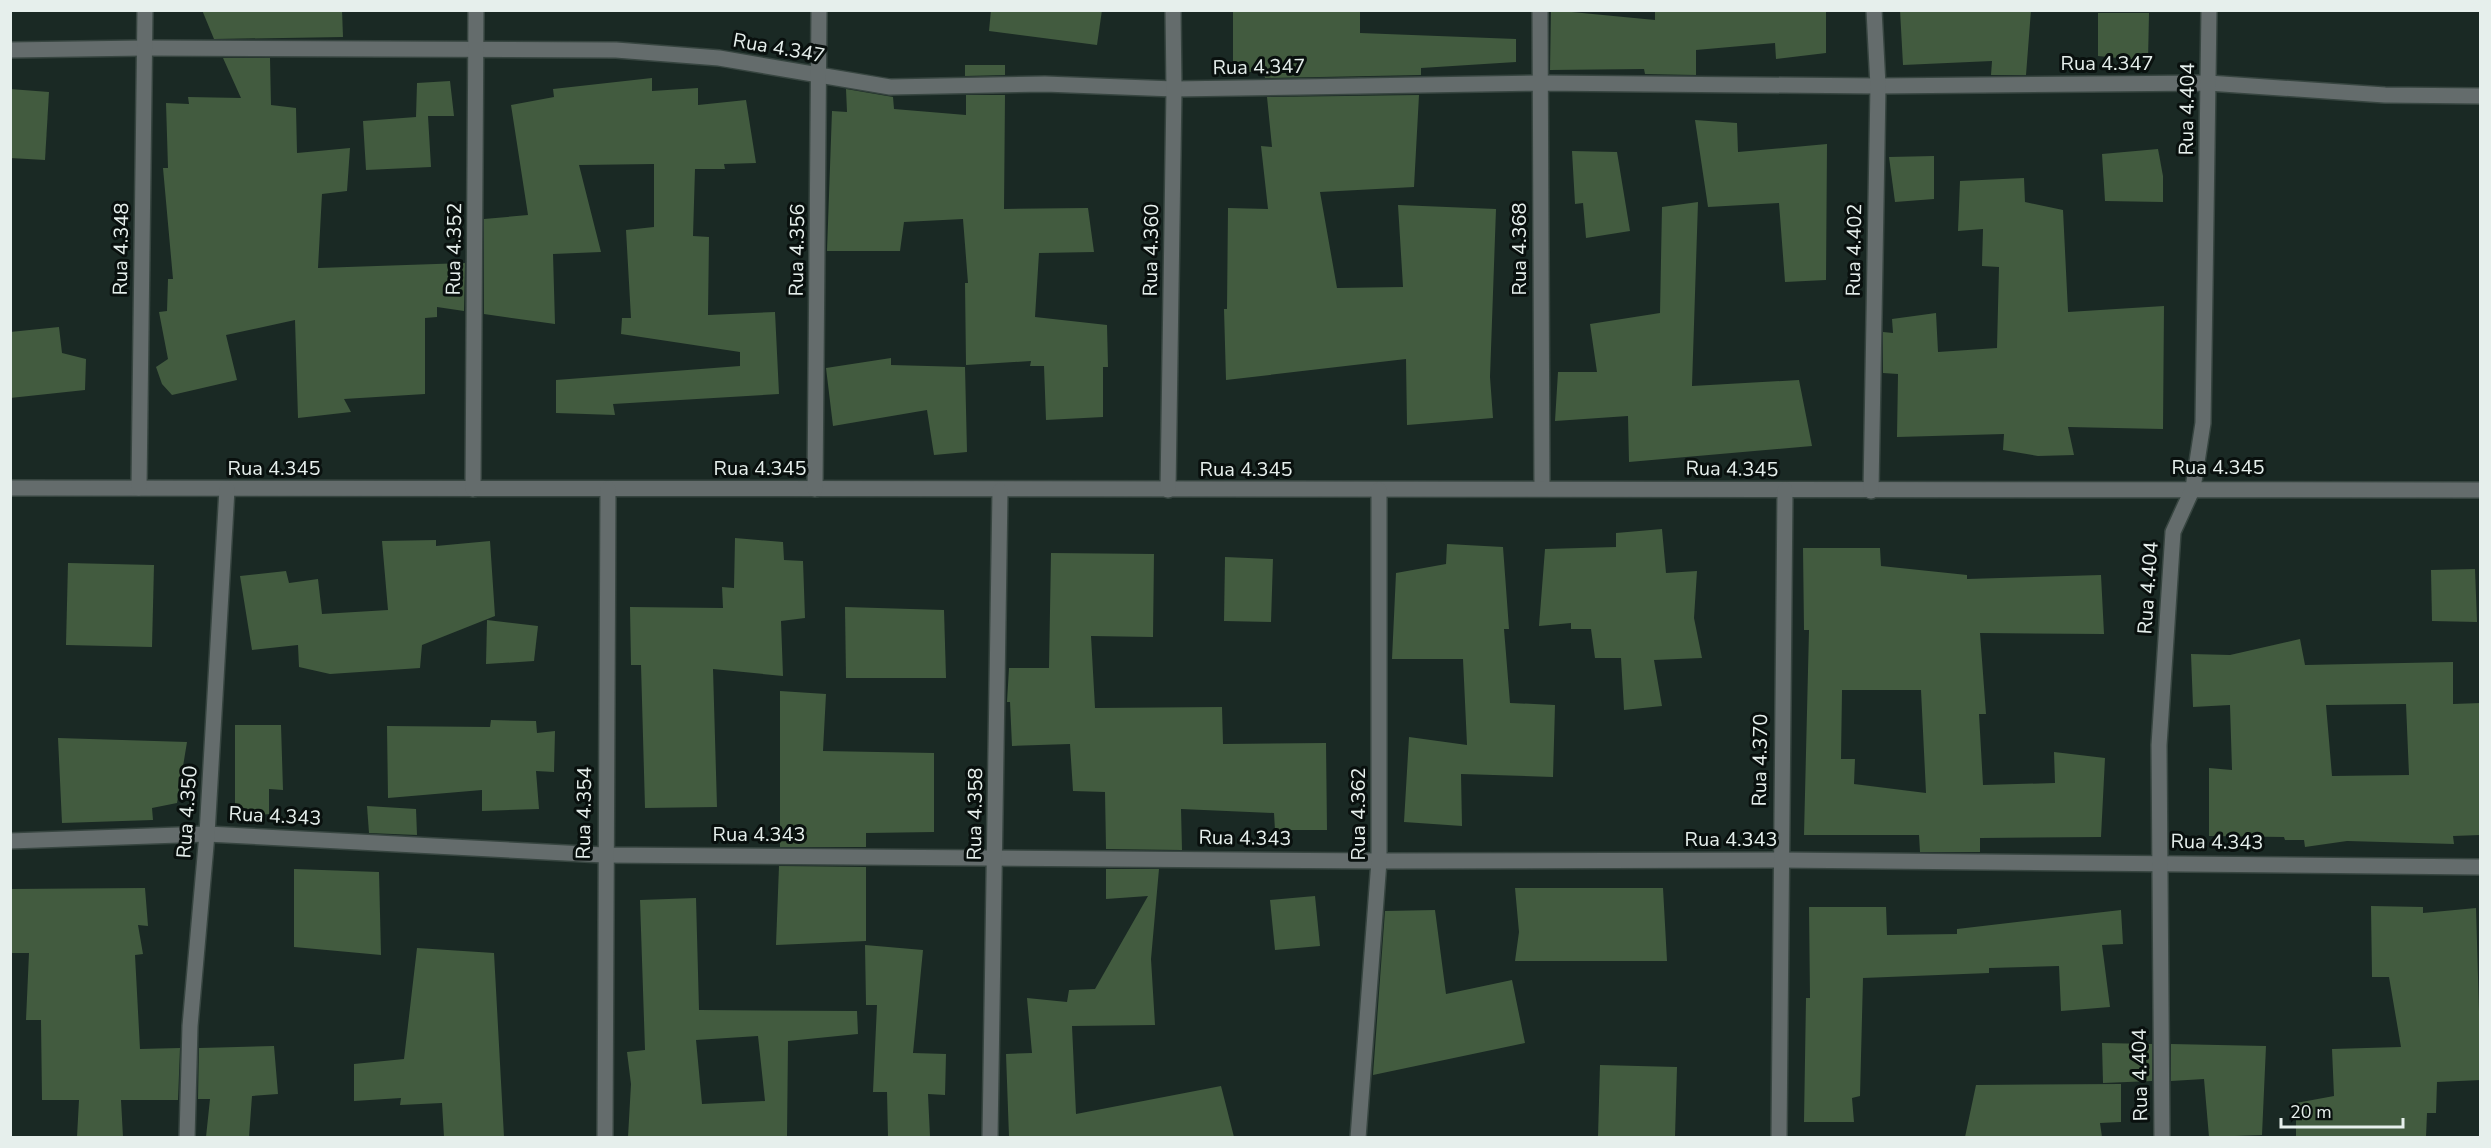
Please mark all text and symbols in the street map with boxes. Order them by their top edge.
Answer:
street label: Rua 4.347 [731,27,827,69]
street label: Rua 4.347 [2061,50,2153,77]
street label: Rua 4.347 [1212,53,1306,81]
street label: Rua 4.404 [2173,62,2201,156]
street label: Rua 4.348 [107,202,135,296]
street label: Rua 4.352 [440,202,468,296]
street label: Rua 4.356 [783,203,811,297]
street label: Rua 4.360 [1137,203,1165,297]
street label: Rua 4.368 [1506,203,1533,295]
street label: Rua 4.402 [1840,203,1868,297]
street label: Rua 4.345 [2172,454,2264,481]
street label: Rua 4.345 [228,455,320,482]
street label: Rua 4.345 [714,455,806,482]
street label: Rua 4.345 [1685,455,1779,483]
street label: Rua 4.345 [1200,456,1292,483]
street label: Rua 4.404 [2131,541,2165,635]
street label: Rua 4.370 [1746,713,1774,807]
street label: Rua 4.350 [170,765,204,859]
street label: Rua 4.354 [570,766,598,860]
street label: Rua 4.358 [961,767,989,861]
street label: Rua 4.362 [1345,768,1372,860]
street label: Rua 4.343 [228,800,322,832]
street label: Rua 4.343 [713,821,805,848]
street label: Rua 4.343 [1198,824,1292,852]
street label: Rua 4.343 [1685,826,1777,853]
street label: Rua 4.343 [2170,828,2264,856]
street label: Rua 4.404 [2126,1028,2154,1122]
scale bar [2281,1091,2402,1129]
text: 20 m [2290,1100,2332,1124]

